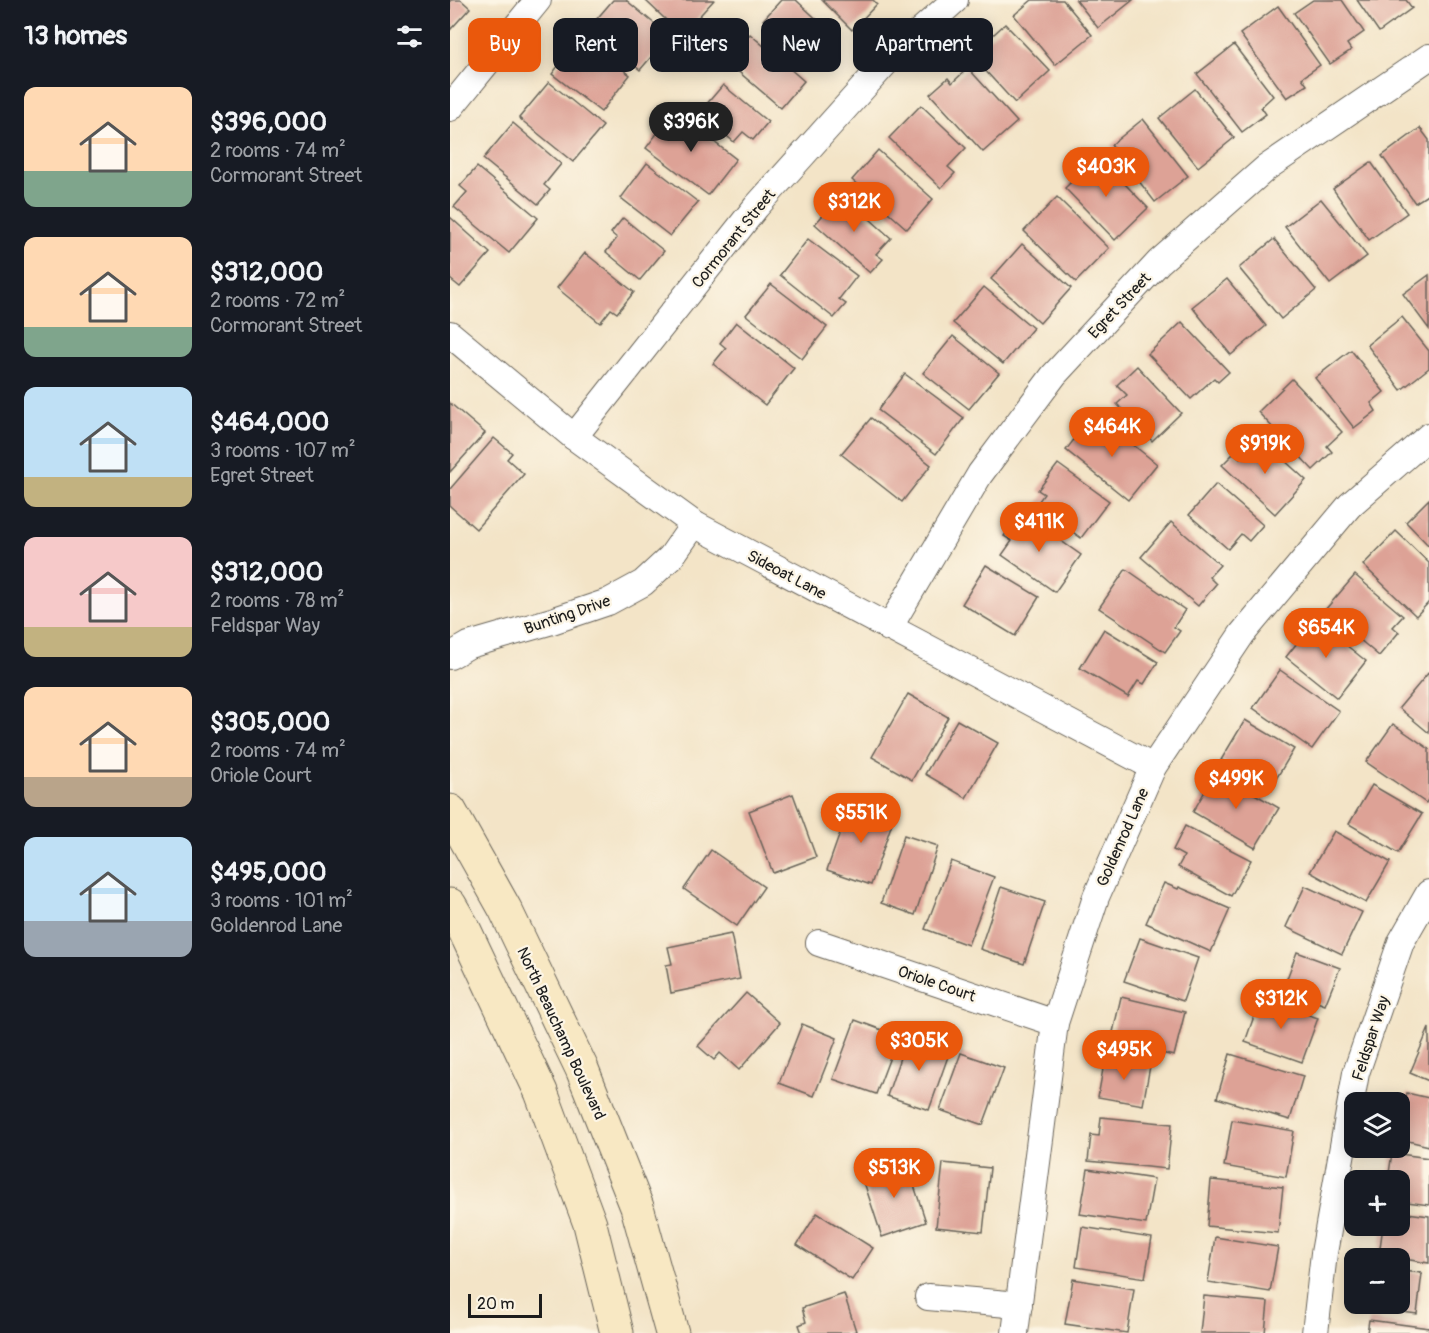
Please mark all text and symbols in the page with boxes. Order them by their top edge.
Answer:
chip: Buy [468,18,541,72]
chip: Rent [553,18,638,72]
chip: Filters [650,18,749,72]
chip: New [761,18,841,72]
chip: Apartment [853,18,993,72]
text: 13 homes [24,20,127,52]
icon: filters [393,20,426,53]
pin: $396K [649,102,733,153]
text: $396,000 [210,106,327,138]
text: $396K [663,109,719,134]
icon: home [72,111,144,183]
text: 2 rooms · 74 m² [210,138,346,163]
pin: $403K [1064,147,1148,198]
text: $403K [1076,154,1136,179]
text: Cormorant Street [210,163,362,188]
pin: $312K [812,182,896,233]
street label: Cormorant Street [688,185,780,292]
text: $312K [827,189,881,214]
text: $312,000 [210,256,323,288]
icon: home [72,261,144,333]
street label: Egret Street [1084,268,1156,343]
text: 2 rooms · 72 m² [210,288,345,313]
text: Cormorant Street [210,313,362,338]
text: $464,000 [210,406,329,438]
pin: $464K [1070,407,1154,458]
icon: home [72,411,144,483]
text: $464K [1083,414,1141,439]
pin: $919K [1223,424,1307,475]
text: $919K [1239,431,1291,456]
text: 3 rooms · 107 m² [210,438,356,463]
text: Egret Street [210,463,314,488]
pin: $411K [997,502,1081,553]
text: $411K [1014,509,1064,534]
street label: Sideoat Lane [744,546,829,604]
text: $312,000 [210,556,323,588]
icon: home [72,561,144,633]
text: 2 rooms · 78 m² [210,588,344,613]
street label: Bunting Drive [522,591,613,639]
pin: $654K [1284,608,1368,659]
text: Feldspar Way [210,613,320,638]
text: $654K [1298,615,1354,640]
text: $305,000 [210,706,330,738]
icon: home [72,711,144,783]
text: 2 rooms · 74 m² [210,738,346,763]
pin: $499K [1194,759,1278,810]
text: Oriole Court [210,763,311,788]
text: $499K [1208,766,1264,791]
street label: Goldenrod Lane [1092,785,1154,890]
pin: $551K [819,793,903,844]
text: $551K [835,800,887,825]
text: $495,000 [210,856,327,888]
icon: home [72,861,144,933]
text: 3 rooms · 101 m² [210,888,353,913]
text: Goldenrod Lane [210,913,342,938]
street label: North Beauchamp Boulevard [512,944,610,1123]
street label: Oriole Court [895,961,979,1007]
pin: $312K [1239,979,1323,1030]
text: $312K [1254,986,1308,1011]
street label: Feldspar Way [1348,993,1394,1083]
pin: $305K [877,1021,961,1072]
text: $305K [890,1028,948,1053]
pin: $495K [1082,1030,1166,1081]
text: $495K [1096,1037,1152,1062]
map controls [1344,1092,1410,1314]
button: layers [1344,1092,1410,1158]
pin: $513K [852,1148,936,1199]
text: $513K [868,1155,920,1180]
button: + [1344,1170,1410,1236]
button: − [1344,1248,1410,1314]
scale bar [468,1291,542,1318]
text: 20 m [477,1294,515,1314]

